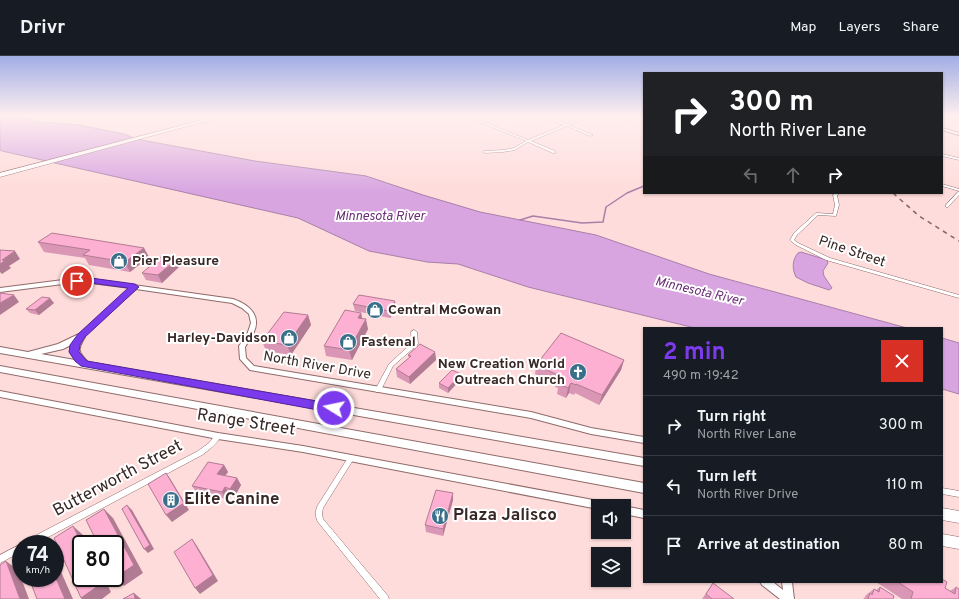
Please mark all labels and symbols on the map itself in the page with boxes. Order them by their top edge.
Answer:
water label: Minnesota River [335,209,426,225]
street label: Pine Street [816,233,888,271]
shop icon: Pier Pleasure [109,251,129,271]
place label: Pier Pleasure [132,253,219,270]
pin [60,264,94,298]
water label: Minnesota River [653,274,746,310]
shop icon: Central McGowan [365,300,385,320]
place label: Central McGowan [388,302,501,319]
shop icon: Harley-Davidson [279,328,299,348]
place label: Harley-Davidson [167,330,276,347]
shop icon: Fastenal [338,332,358,352]
place label: Fastenal [361,334,416,351]
street label: North River Drive [262,348,372,384]
place label: New Creation World Outreach Church [438,356,565,389]
church icon: New Creation World Outreach Church [568,362,588,382]
position arrow [313,387,355,429]
street label: Range Street [195,404,297,442]
street label: Butterworth Street [49,436,187,522]
place label: Elite Canine [184,489,280,511]
building icon: Elite Canine [161,490,181,510]
place label: Plaza Jalisco [453,505,557,527]
restaurant icon: Plaza Jalisco [430,506,450,526]
speed limit sign: 80 [72,535,124,587]

